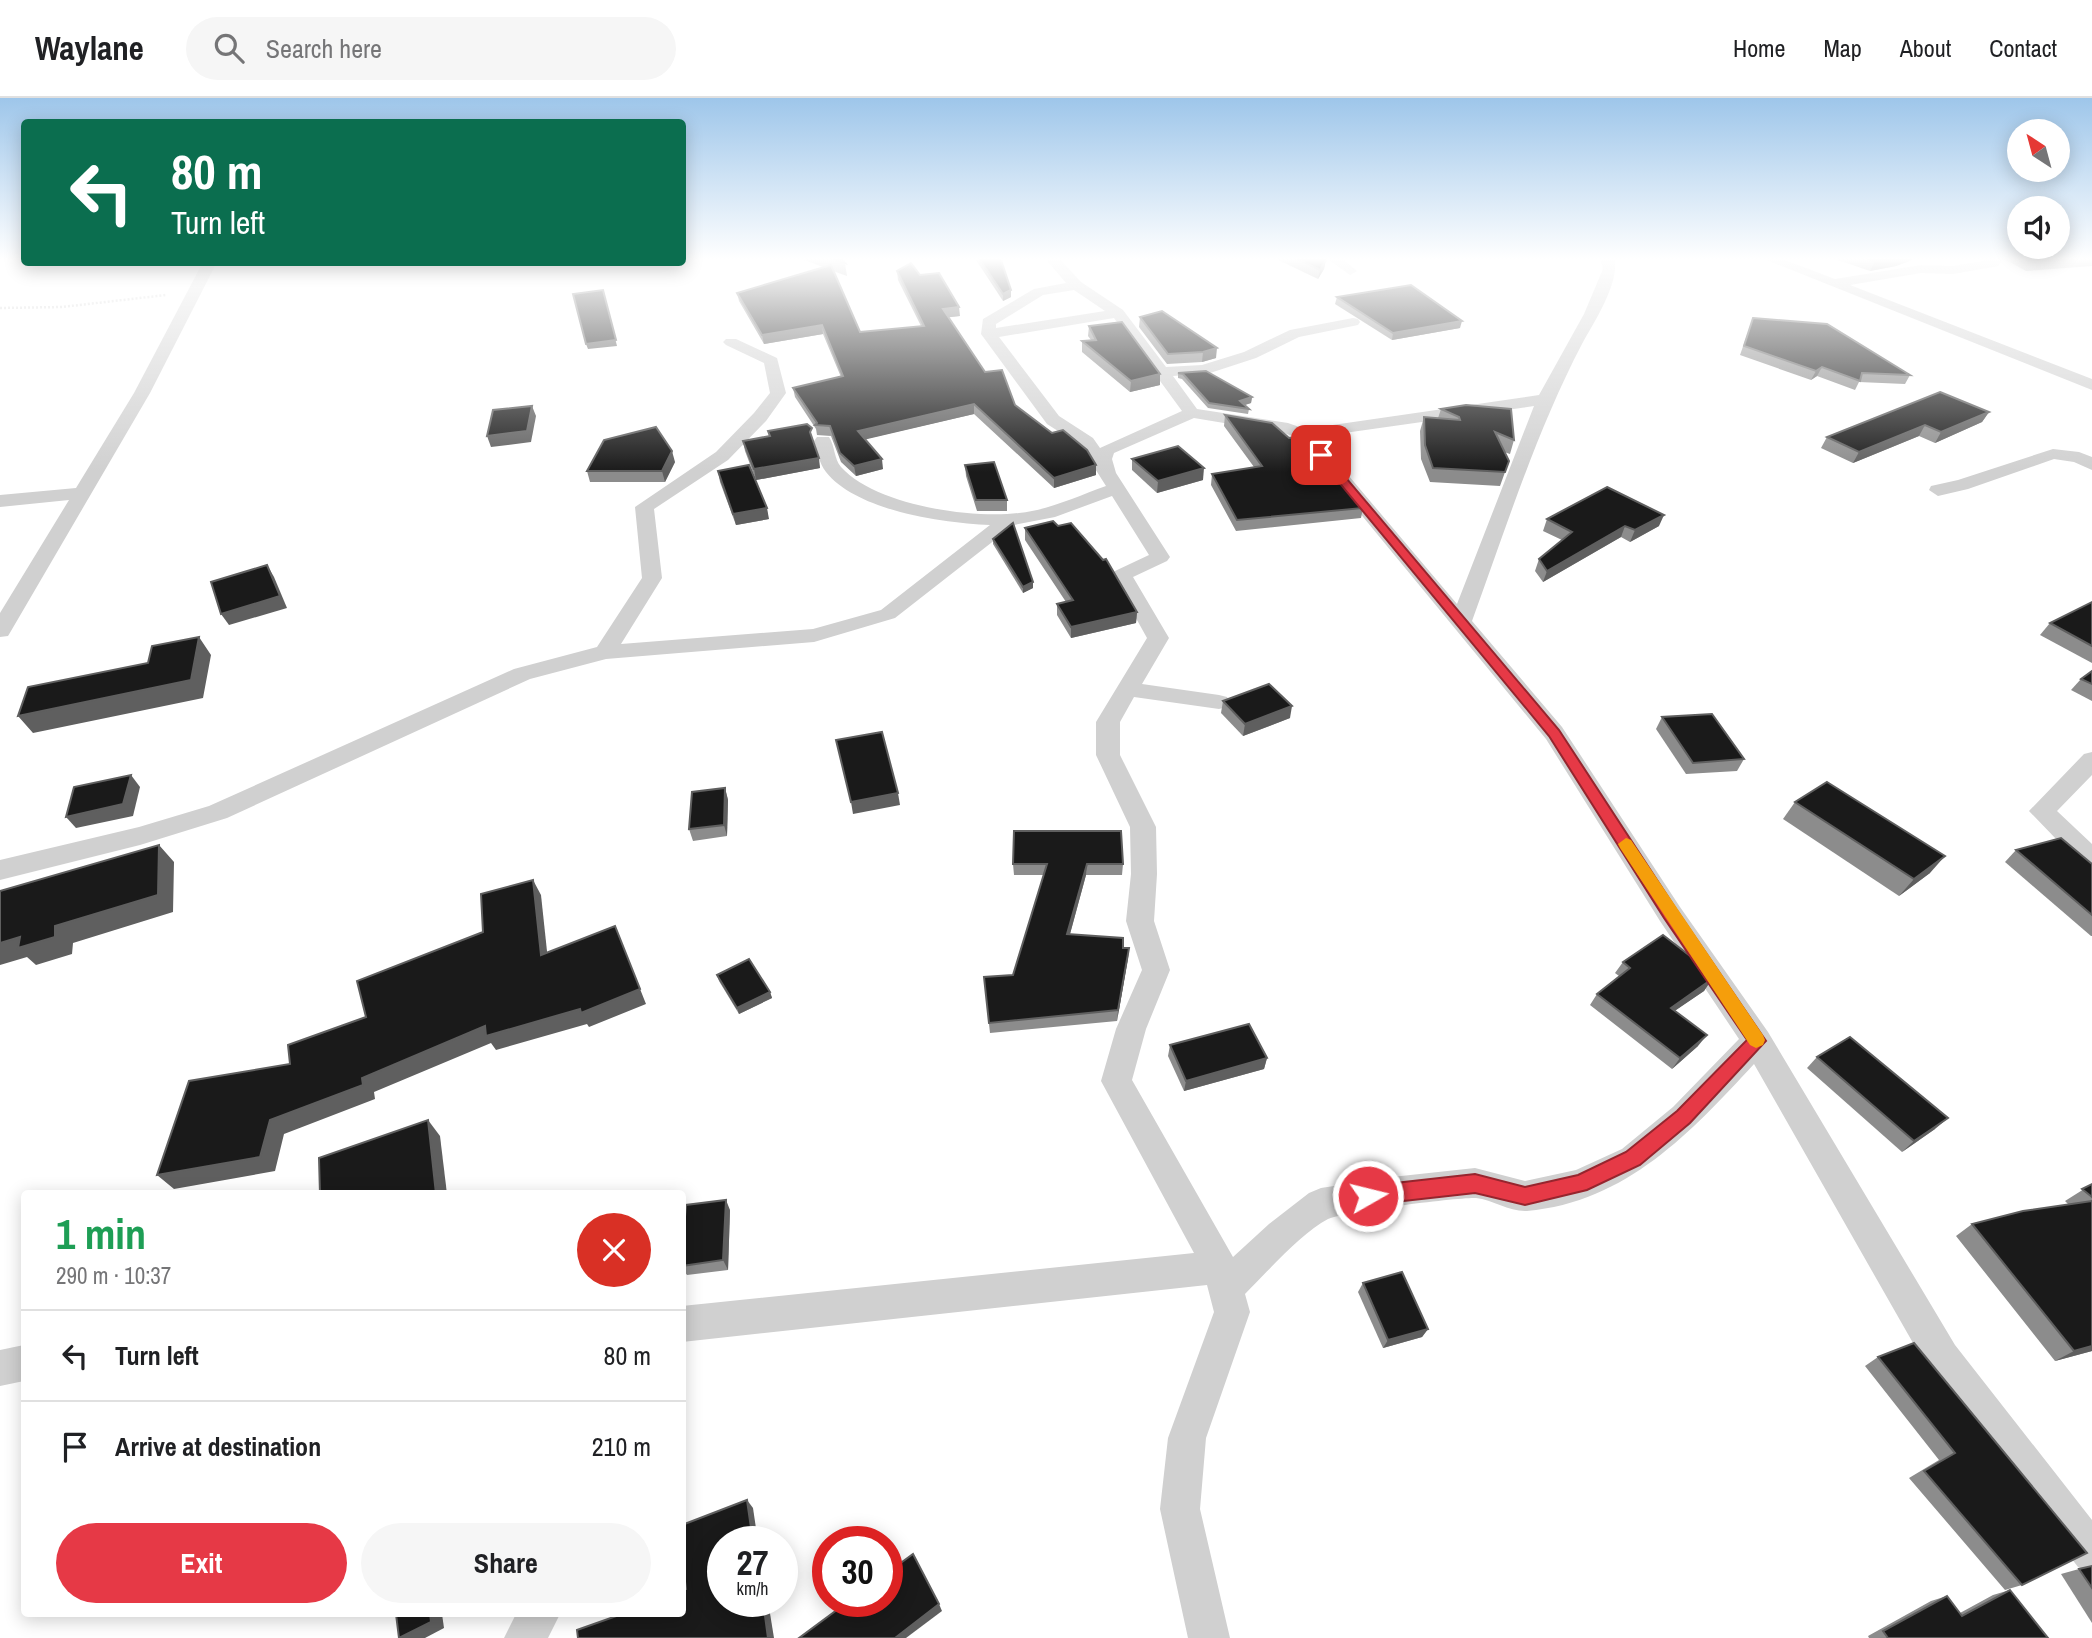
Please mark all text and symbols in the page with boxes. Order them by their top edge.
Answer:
search box [186,17,676,80]
text: Waylane [35,26,144,70]
icon: search [210,29,248,67]
text: Search here [266,31,382,66]
text: Home [1733,32,1785,64]
text: Map [1823,32,1862,64]
text: About [1900,32,1951,64]
text: Contact [1989,32,2057,64]
north arrow [2007,119,2070,182]
map controls [2007,119,2070,259]
text: 80 m [171,138,263,204]
icon: left [56,147,147,238]
button: sound [2007,196,2070,259]
text: Turn left [171,201,265,244]
pin [1291,425,1351,485]
icon: arrive [1302,436,1340,474]
position arrow [1331,1159,1405,1233]
text: 1 min [56,1206,146,1262]
button: close [577,1213,651,1287]
text: 290 m · 10:37 [56,1260,171,1291]
icon: left [56,1337,94,1375]
text: Turn left [115,1338,199,1373]
text: 80 m [604,1338,651,1373]
icon: arrive [56,1428,94,1466]
text: Arrive at destination [115,1429,321,1464]
text: 210 m [592,1429,651,1464]
button: Exit [56,1523,347,1603]
button: Share [361,1523,651,1603]
speed limit sign: 30 [812,1526,903,1617]
text: 27 [737,1539,768,1586]
text: km/h [737,1576,769,1601]

